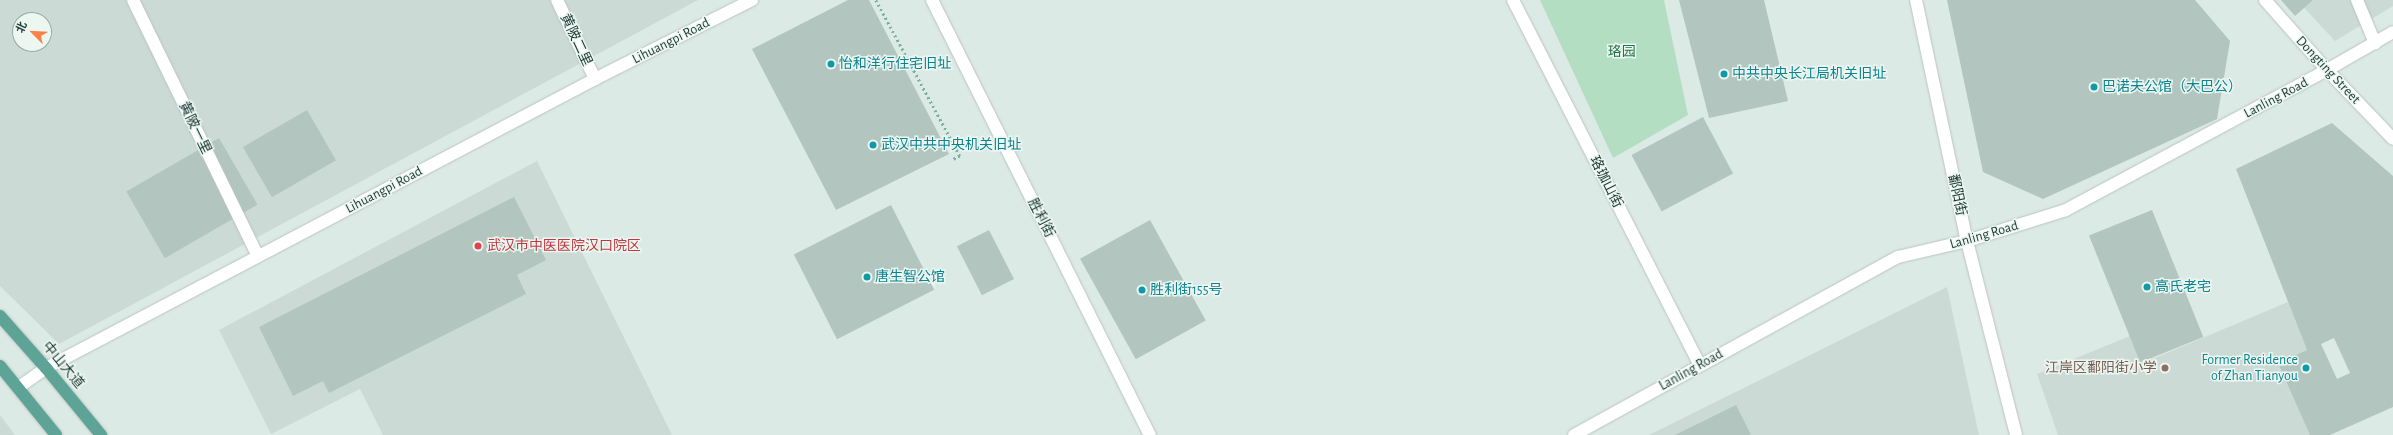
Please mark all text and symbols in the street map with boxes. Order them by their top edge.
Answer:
street label: 黄陂二里 [557,11,595,69]
north arrow [12,12,52,52]
street label: Lihuangpi Road [629,14,713,68]
text: 北 [14,20,29,35]
street label: Dongting Street [2292,32,2364,108]
park label: 珞园 [1608,44,1636,60]
place label: 怡和洋行住宅旧址 [839,56,951,72]
marker: 怡和洋行住宅旧址 [826,59,836,69]
place label: 中共中央长江局机关旧址 [1732,66,1886,82]
marker: 中共中央长江局机关旧址 [1719,69,1729,79]
street label: Lanling Road [2241,74,2311,122]
place label: 巴诺夫公馆（大巴公） [2102,79,2242,95]
marker: 巴诺夫公馆（大巴公） [2089,82,2099,92]
street label: 黄陂一里 [175,99,215,157]
place label: 武汉中共中央机关旧址 [881,137,1021,153]
marker: 武汉中共中央机关旧址 [868,140,878,150]
street label: 珞珈山街 [1586,153,1626,211]
street label: Lihuangpi Road [343,163,425,217]
street label: 鄱阳街 [1944,173,1970,217]
street label: 胜利街 [1024,195,1058,241]
street label: Lanling Road [1948,217,2020,253]
place label: 武汉市中医医院汉口院区 [487,238,641,254]
marker: 武汉市中医医院汉口院区 [472,240,484,252]
place label: 唐生智公馆 [875,269,945,285]
marker: 唐生智公馆 [862,272,872,282]
place label: 高氏老宅 [2155,279,2211,295]
place label: 胜利街155号 [1150,282,1223,298]
marker: 高氏老宅 [2142,282,2152,292]
marker: 胜利街155号 [1137,285,1147,295]
street label: 中山大道 [39,338,87,392]
street label: Lanling Road [1656,346,1726,394]
place label: Former Residence of Zhan Tianyou [2202,352,2298,384]
place label: 江岸区鄱阳街小学 [2045,360,2157,376]
marker: 江岸区鄱阳街小学 [2160,363,2170,373]
marker: Former Residence of Zhan Tianyou [2301,363,2311,373]

